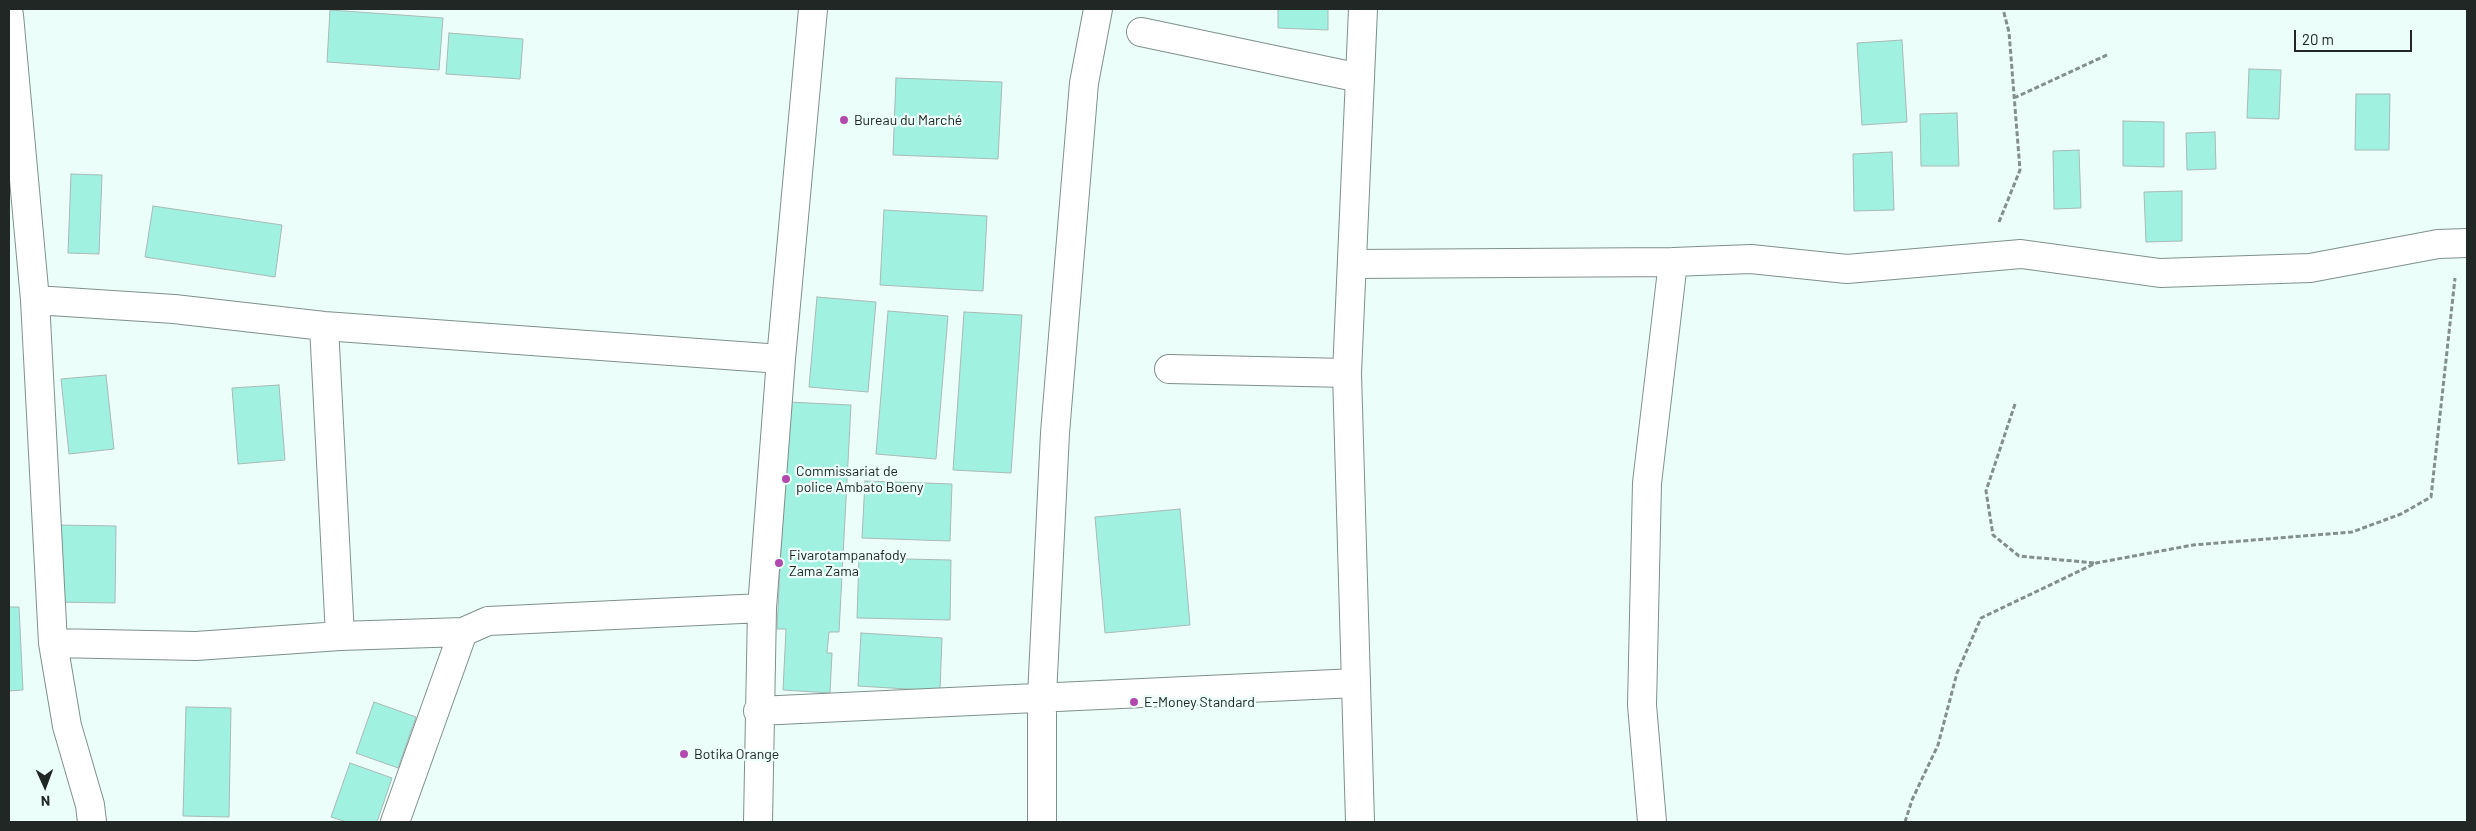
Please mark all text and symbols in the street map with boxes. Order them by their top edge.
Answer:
scale bar [2296,20,2414,52]
text: 20 m [2302,30,2334,48]
place label: Bureau du Marché [854,112,962,128]
marker: Bureau du Marché [838,114,850,126]
place label: Commissariat de police Ambato Boeny [796,463,923,496]
marker: Commissariat de police Ambato Boeny [780,473,792,485]
place label: Fivarotampanafody Zama Zama [789,547,906,580]
marker: Fivarotampanafody Zama Zama [773,557,785,569]
place label: E-Money Standard [1144,694,1255,710]
marker: E-Money Standard [1128,696,1140,708]
place label: Botika Orange [694,746,779,762]
marker: Botika Orange [678,748,690,760]
north arrow [20,761,70,811]
text: N [41,793,50,810]

